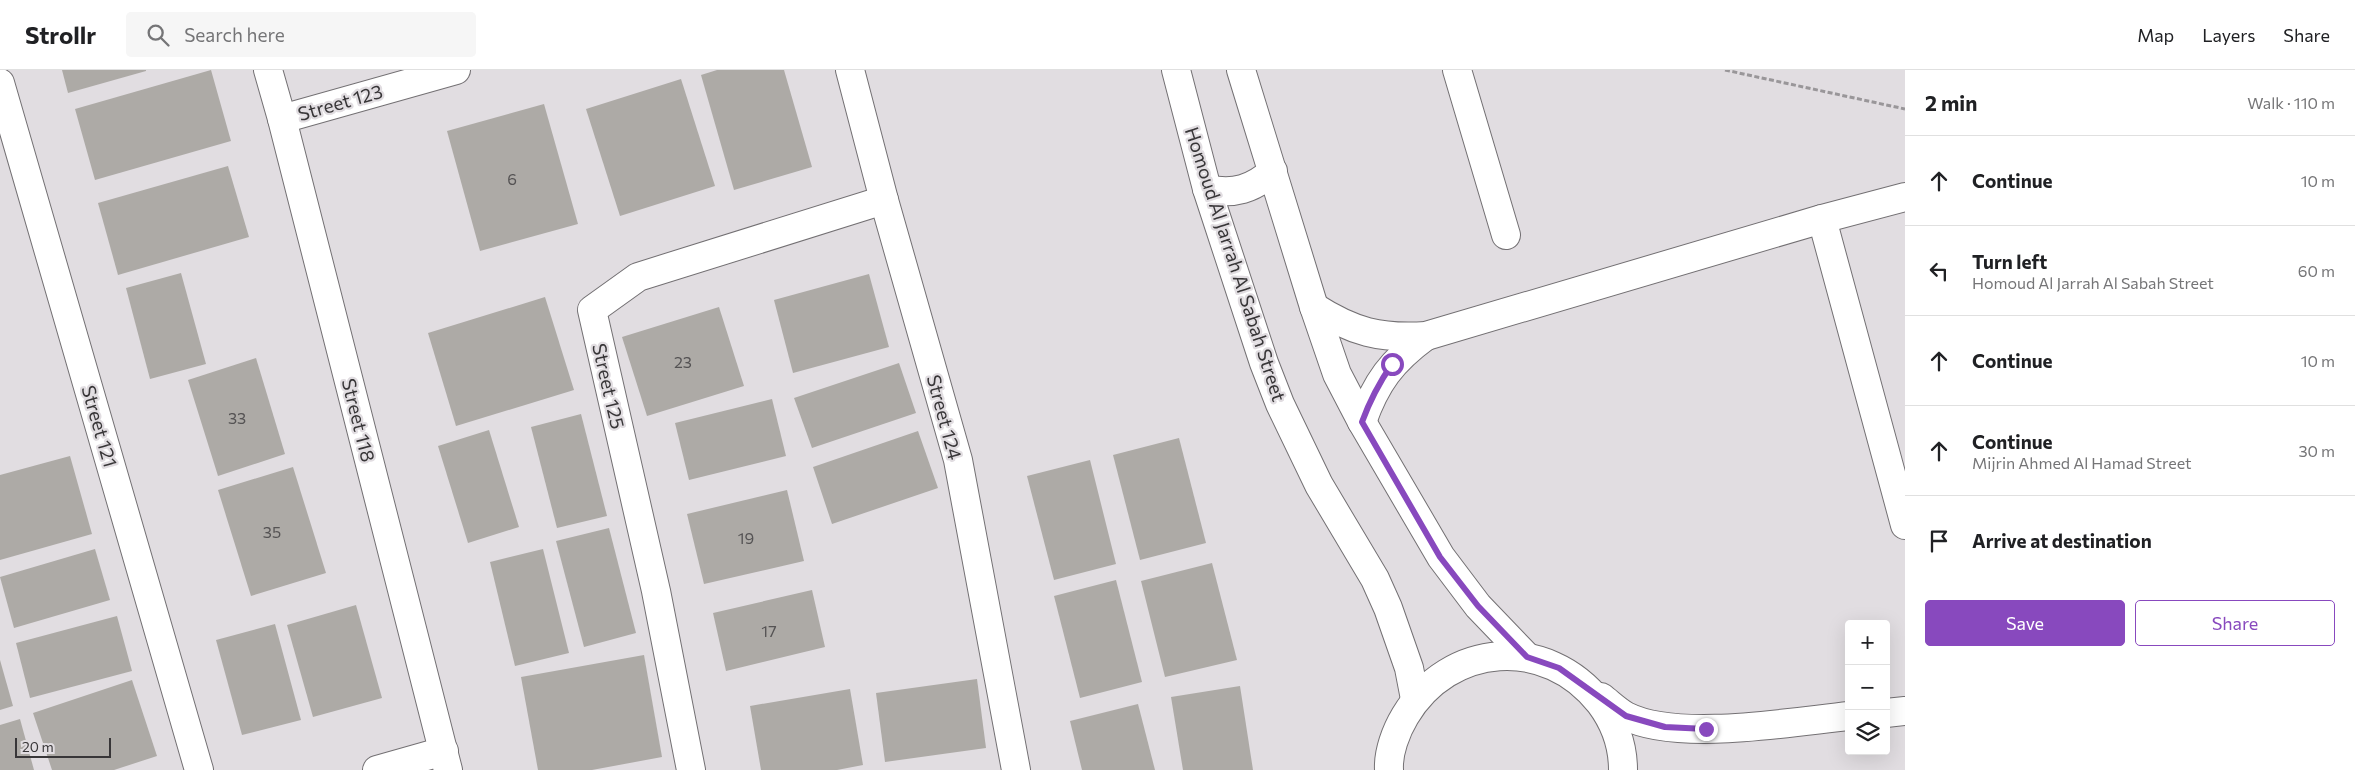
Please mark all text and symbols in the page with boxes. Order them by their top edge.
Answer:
search box [126,12,476,57]
text: Strollr [25,20,96,49]
icon: search [144,21,172,49]
text: Search here [184,23,285,46]
text: Map [2137,24,2174,46]
text: Layers [2202,24,2255,46]
text: Share [2283,24,2330,46]
street label: Street 123 [295,79,385,125]
text: 2 min [1925,90,1977,115]
text: Walk · 110 m [2247,93,2335,112]
street label: Homoud Al Jarrah Al Sabah Street [1181,124,1291,404]
icon: ahead [1925,167,1953,195]
house number: 6 [507,169,517,188]
text: Continue [1972,169,2052,192]
text: 10 m [2301,171,2335,190]
text: Turn left [1972,250,2047,273]
icon: left [1925,257,1953,285]
text: 60 m [2298,261,2335,280]
text: Homoud Al Jarrah Al Sabah Street [1972,273,2214,292]
street label: Street 125 [588,341,630,431]
icon: ahead [1925,347,1953,375]
text: Continue [1972,349,2052,372]
text: 10 m [2301,351,2335,370]
house number: 23 [674,352,692,371]
route start [1381,353,1404,376]
street label: Street 124 [923,372,967,462]
street label: Street 118 [338,376,380,464]
street label: Street 121 [77,382,123,470]
house number: 33 [228,408,246,427]
text: Continue [1972,430,2052,453]
icon: ahead [1925,437,1953,465]
text: 30 m [2298,441,2335,460]
text: Mijrin Ahmed Al Hamad Street [1972,453,2192,472]
house number: 35 [263,522,281,541]
icon: arrive [1925,527,1953,555]
house number: 19 [738,528,754,547]
text: Arrive at destination [1972,529,2152,552]
button: Save [1925,600,2125,646]
button: Share [2135,600,2335,646]
map controls [1845,620,1890,755]
button: + [1845,620,1890,665]
house number: 17 [761,621,777,640]
button: − [1845,665,1890,710]
button: layers [1845,710,1890,755]
route end [1695,718,1718,741]
scale bar [15,735,111,758]
text: 20 m [22,738,54,755]

